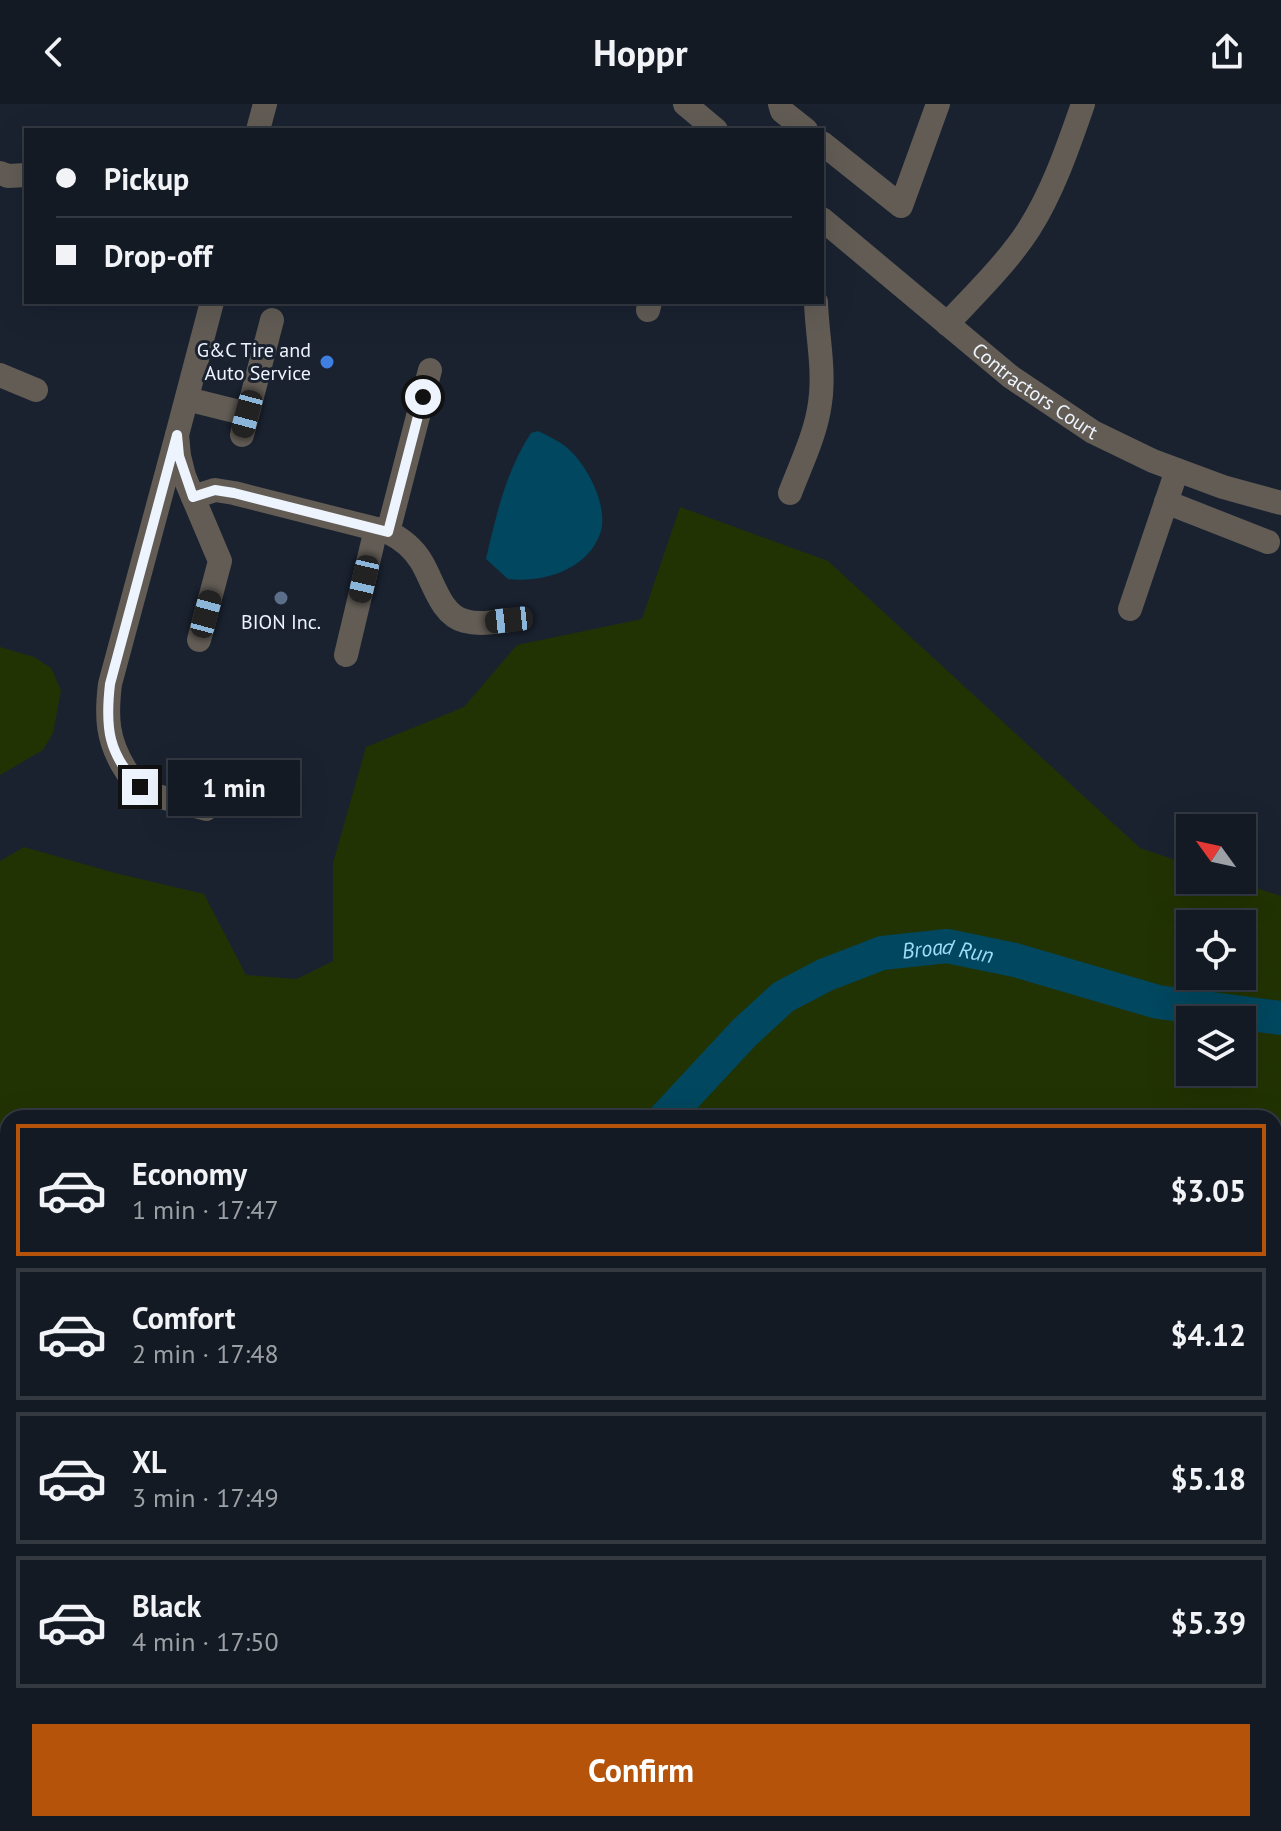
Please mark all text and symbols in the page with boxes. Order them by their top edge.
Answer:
text: Hoppr [593,29,688,76]
icon: back [32,30,76,74]
icon: share [1205,30,1249,74]
text: Pickup [104,159,189,198]
text: Drop-off [104,236,212,275]
place label: G&C Tire and Auto Service [197,337,311,386]
street label: Contractors Court [967,337,1102,445]
marker: G&C Tire and Auto Service [318,353,336,371]
route start [405,379,441,415]
car [229,388,265,440]
car [347,553,381,605]
car [188,588,224,640]
marker: BION Inc. [272,589,290,607]
car [484,606,534,634]
place label: BION Inc. [241,609,321,635]
callout: 1 min [168,759,300,815]
route end [122,769,158,805]
text: 1 min [202,771,266,804]
north arrow [1176,814,1256,894]
map controls [1176,814,1256,1086]
button: locate [1176,910,1256,990]
water label: Broad Run [900,931,996,969]
button: layers [1176,1006,1256,1086]
icon: car [36,1154,108,1226]
text: Economy [132,1154,247,1193]
text: $3.05 [1171,1171,1246,1210]
text: 1 min · 17:47 [132,1193,279,1226]
icon: car [36,1298,108,1370]
text: Comfort [132,1298,235,1337]
text: $4.12 [1171,1315,1246,1354]
text: 2 min · 17:48 [132,1337,279,1370]
icon: car [36,1442,108,1514]
text: XL [132,1442,166,1481]
text: $5.18 [1171,1459,1246,1498]
text: 3 min · 17:49 [132,1481,279,1514]
icon: car [36,1586,108,1658]
text: Black [132,1586,201,1625]
text: $5.39 [1171,1603,1246,1642]
text: 4 min · 17:50 [132,1625,279,1658]
button: Confirm [32,1724,1250,1816]

